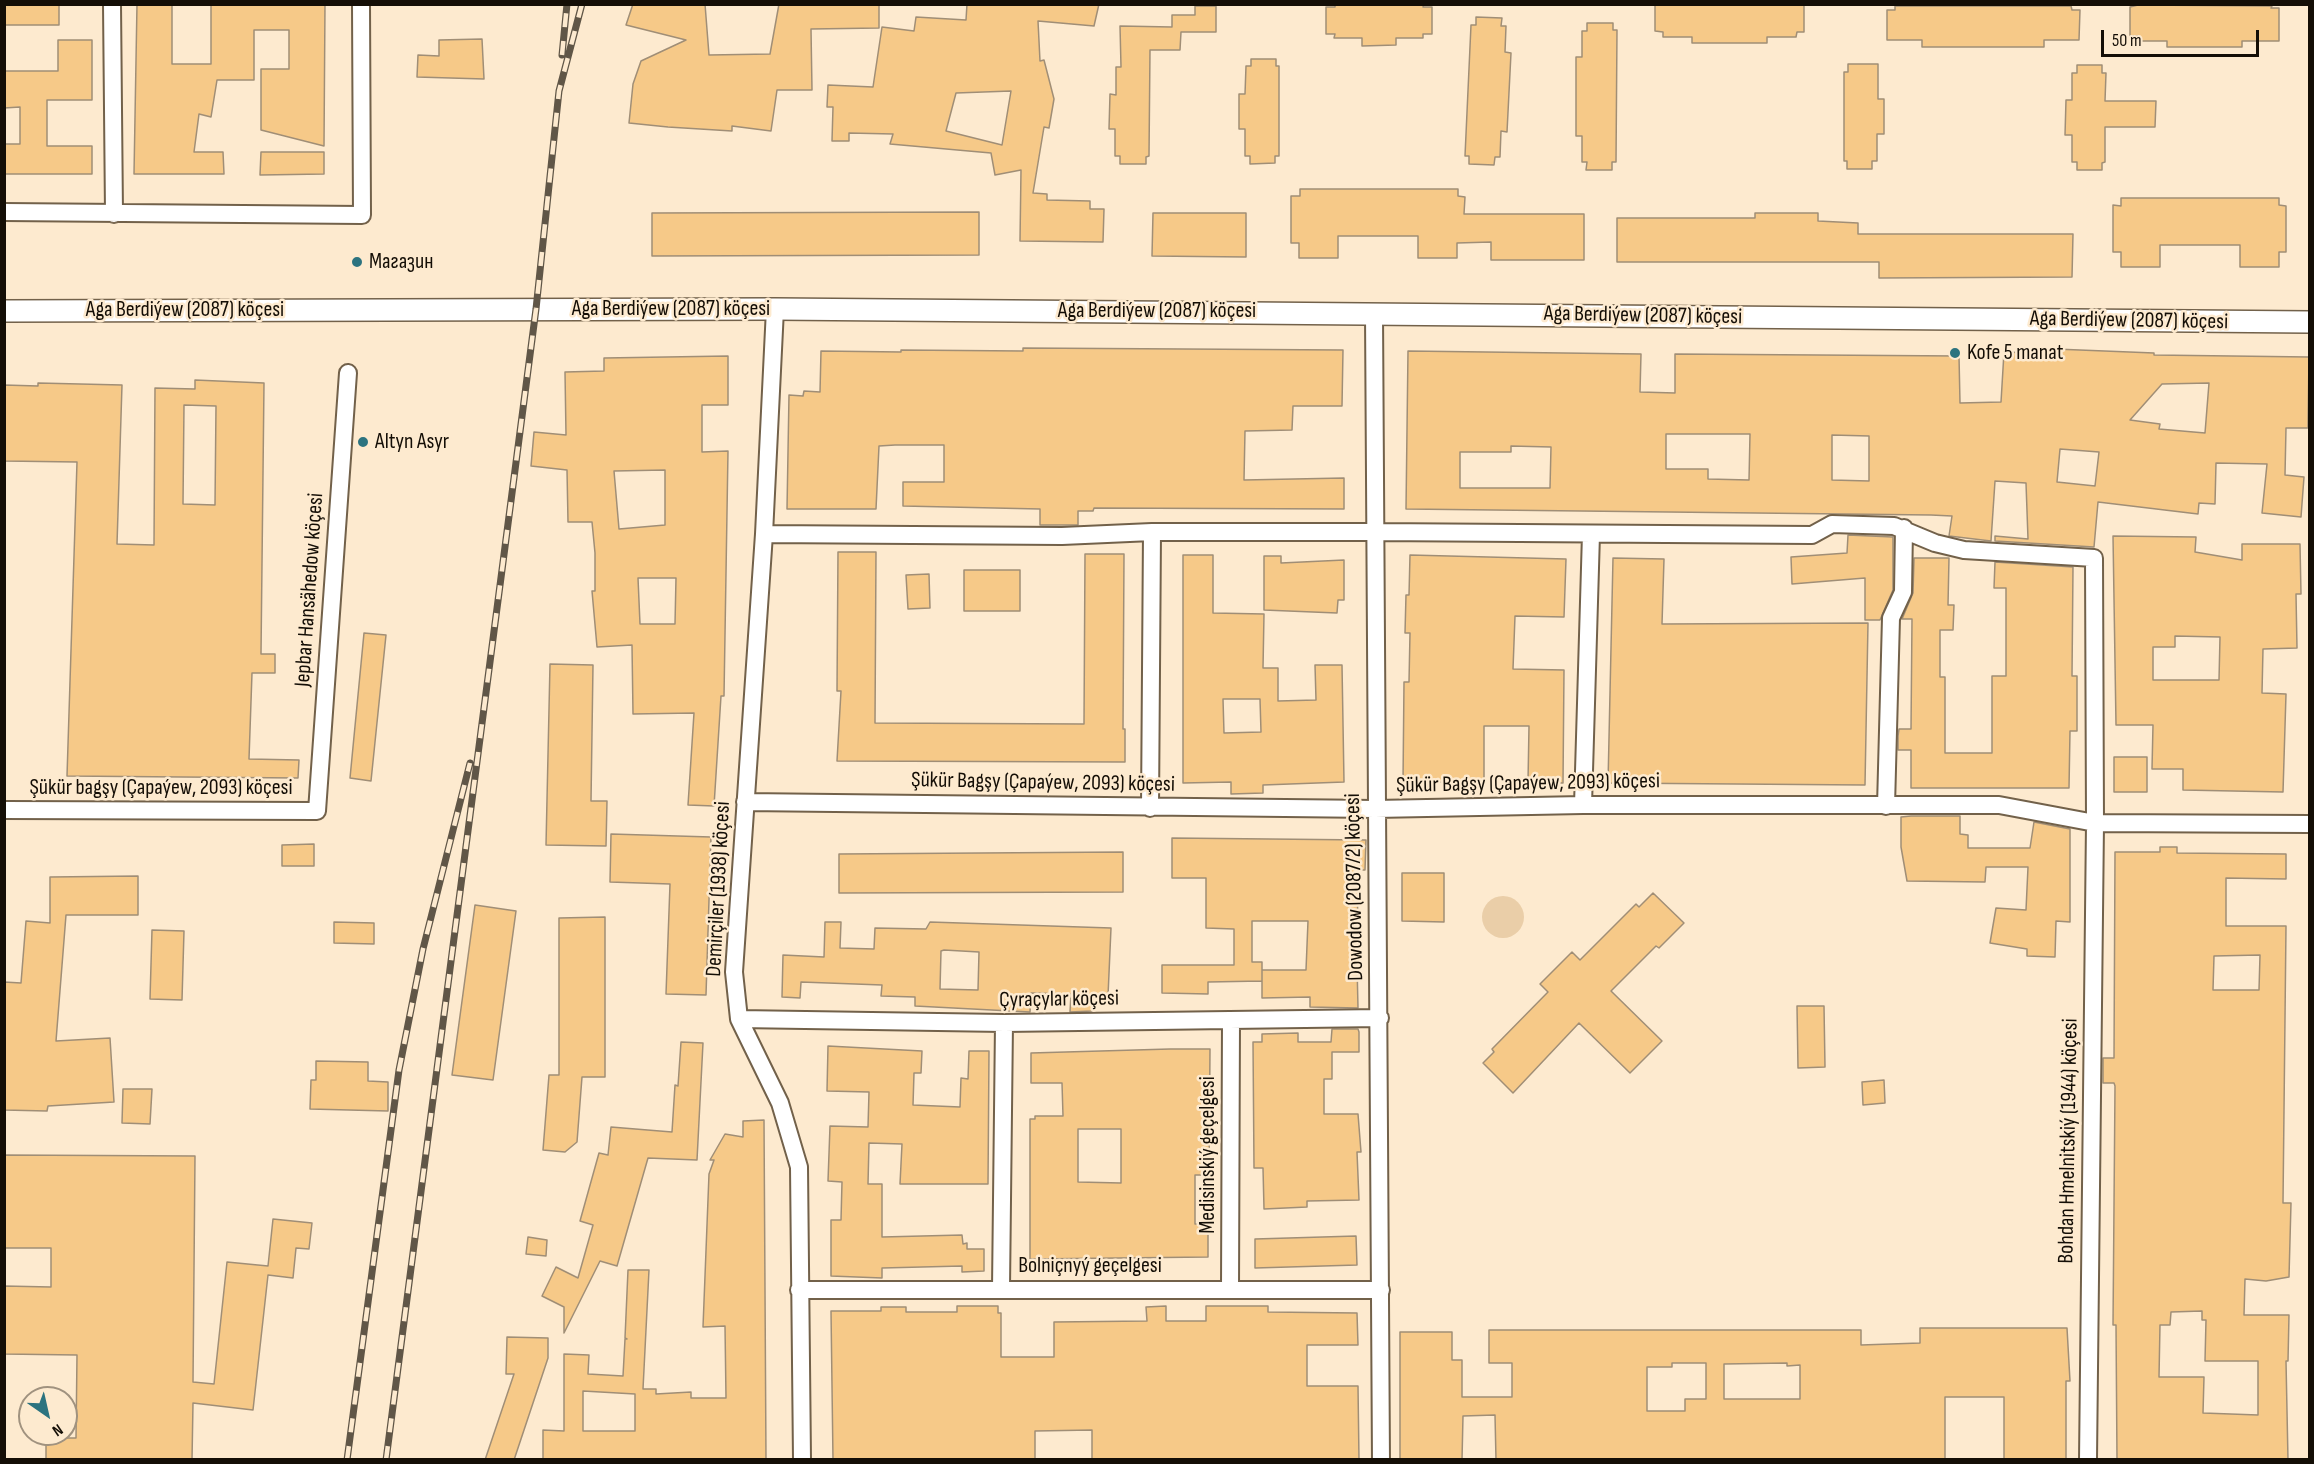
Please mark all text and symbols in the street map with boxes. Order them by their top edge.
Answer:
scale bar [2104,18,2262,56]
text: 50 m [2112,30,2142,51]
place label: Магазин [369,249,433,275]
marker: Магазин [350,255,364,269]
street label: Aga Berdiýew (2087) köçesi [572,296,770,322]
street label: Aga Berdiýew (2087) köçesi [86,297,284,323]
street label: Aga Berdiýew (2087) köçesi [1058,298,1256,324]
street label: Aga Berdiýew (2087) köçesi [1544,301,1742,331]
street label: Aga Berdiýew (2087) köçesi [2030,306,2228,336]
place label: Kofe 5 manat [1967,340,2063,366]
marker: Kofe 5 manat [1948,346,1962,360]
place label: Altyn Asyr [375,429,449,455]
marker: Altyn Asyr [356,435,370,449]
street label: Jepbar Hansähedow köçesi [290,492,330,688]
street label: Şükür Bagşy (Çapaýew, 2093) köçesi [911,767,1175,799]
street label: Şükür Bagşy (Çapaýew, 2093) köçesi [1396,768,1660,800]
street label: Şükür bagşy (Çapaýew, 2093) köçesi [29,775,293,801]
street label: Dowodow (2087/2) köçesi [1340,793,1370,981]
street label: Demirçiler (1938) köçesi [701,801,737,977]
street label: Çyraçylar köçesi [999,986,1119,1014]
street label: Bohdan Hmelnitskiý (1944) köçesi [2054,1018,2084,1264]
street label: Medisinskiý geçelgesi [1195,1076,1221,1234]
street label: Bolniçnyý geçelgesi [1018,1253,1162,1279]
north arrow [18,1386,78,1446]
text: N [48,1419,66,1440]

